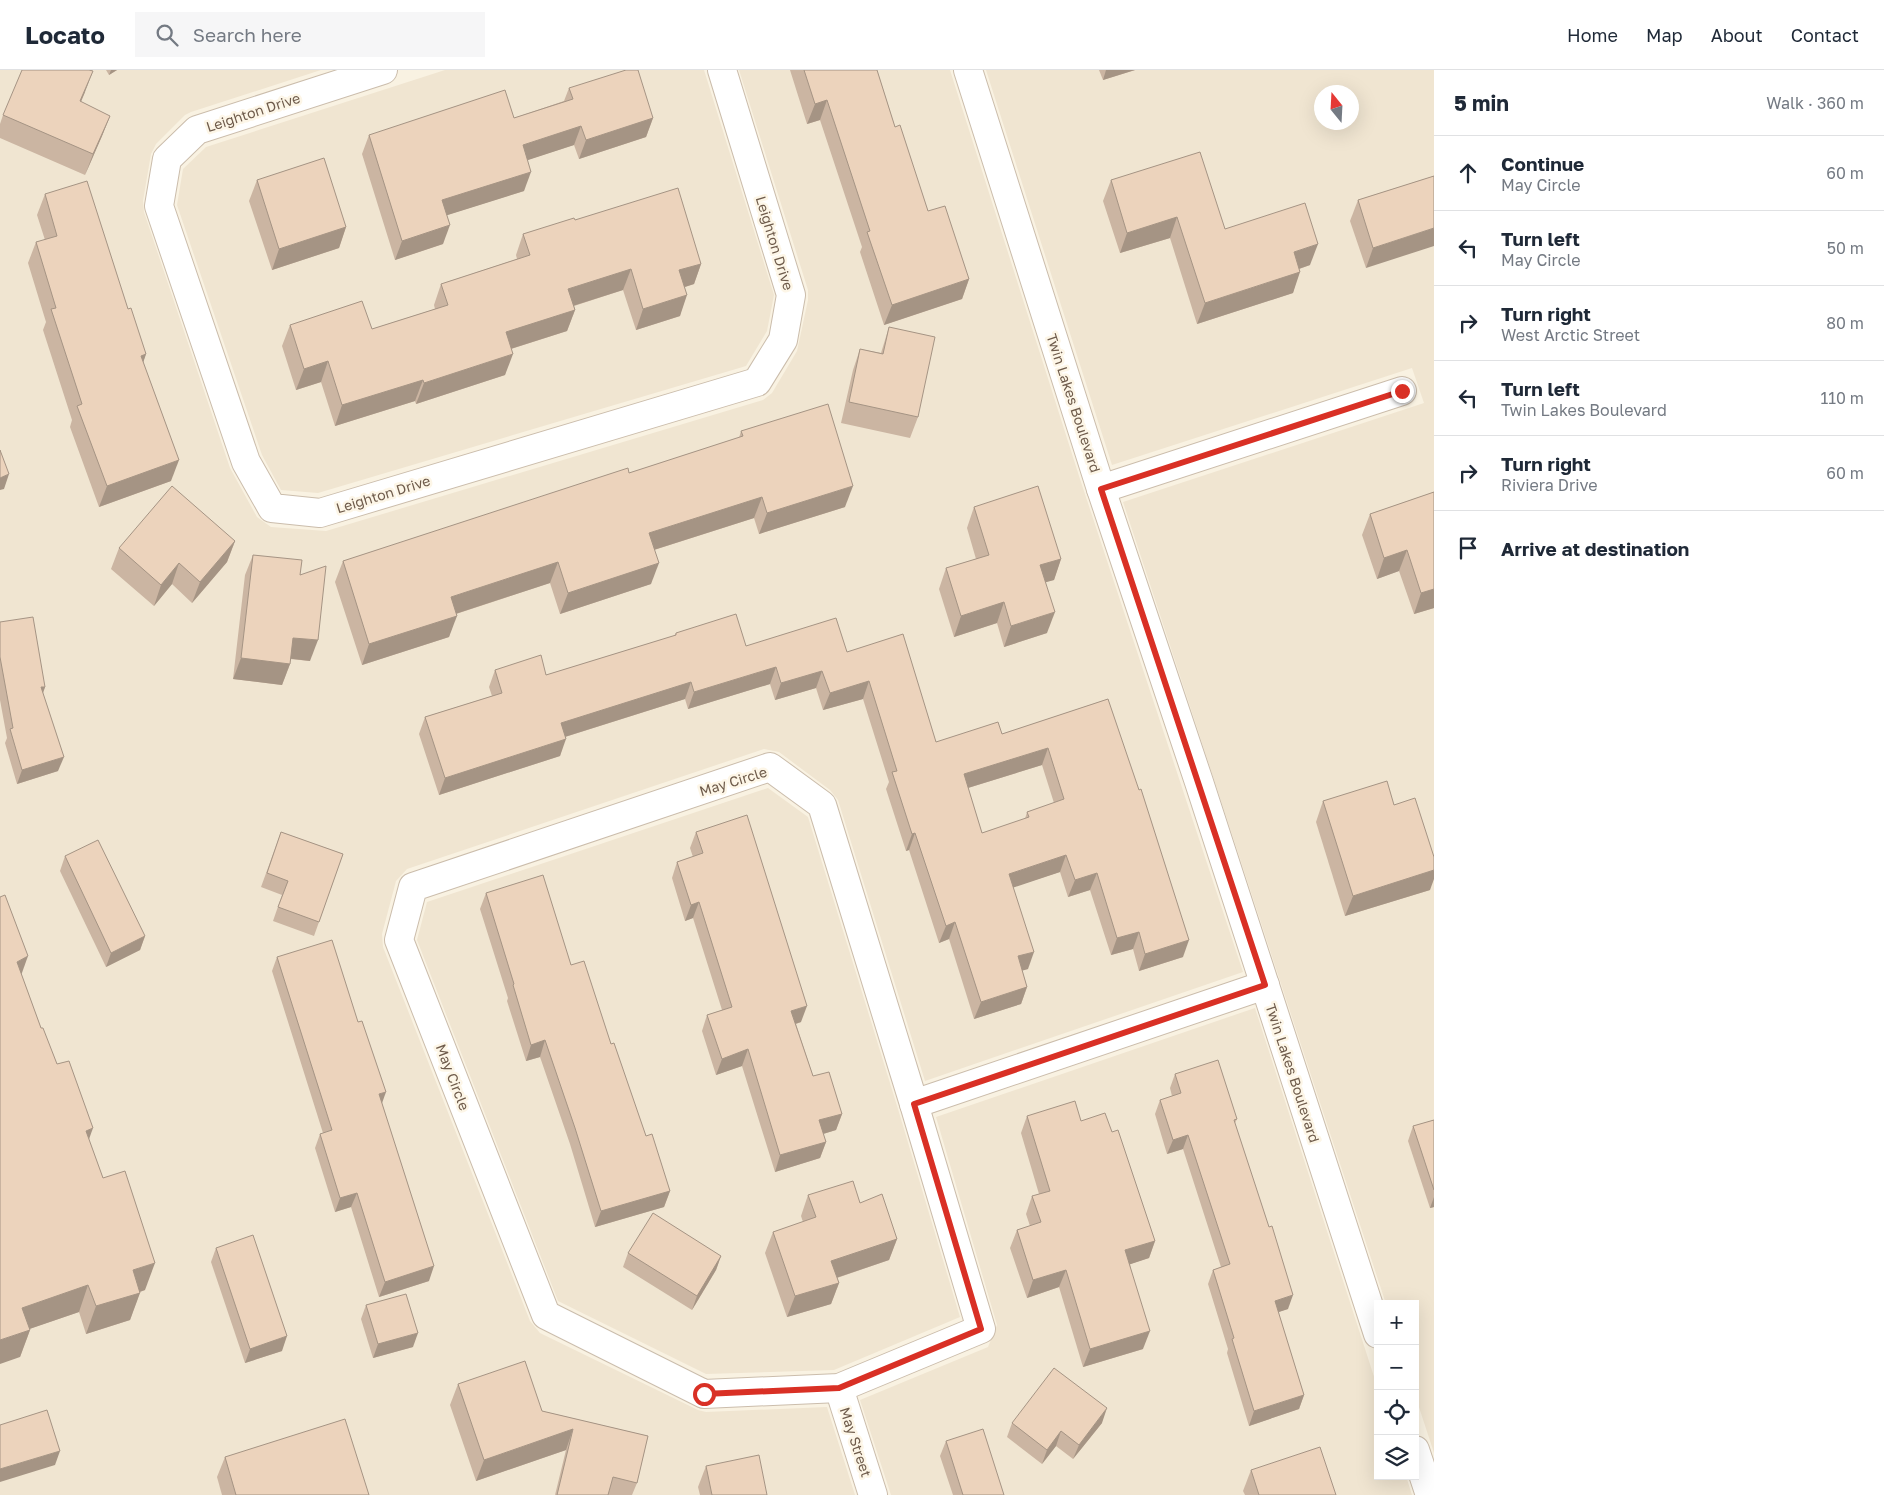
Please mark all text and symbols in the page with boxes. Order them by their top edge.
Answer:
search box [135,12,485,57]
text: Locato [25,20,105,49]
icon: search [153,21,181,49]
text: Search here [193,23,302,46]
text: Home [1567,24,1618,46]
text: Map [1646,24,1683,46]
text: About [1711,24,1763,46]
text: Contact [1791,24,1859,46]
north arrow [1314,85,1359,130]
street label: Leighton Drive [204,89,302,135]
text: 5 min [1454,90,1509,116]
text: Walk · 360 m [1766,93,1864,113]
text: Continue [1501,152,1584,175]
icon: ahead [1454,159,1482,187]
text: 60 m [1826,163,1864,183]
text: May Circle [1501,175,1581,195]
street label: Leighton Drive [753,194,797,292]
text: Turn left [1501,227,1580,250]
icon: left [1454,234,1482,262]
text: 50 m [1827,238,1864,258]
text: May Circle [1501,250,1581,270]
text: Turn right [1501,302,1591,325]
icon: right [1454,309,1482,337]
text: 80 m [1826,313,1864,333]
text: West Arctic Street [1501,325,1640,345]
street label: Twin Lakes Boulevard [1044,331,1104,475]
text: Turn left [1501,377,1580,400]
route end [1391,380,1414,403]
icon: left [1454,384,1482,412]
text: 110 m [1820,388,1864,408]
text: Twin Lakes Boulevard [1501,400,1667,420]
text: Turn right [1501,452,1591,475]
icon: right [1454,459,1482,487]
text: 60 m [1826,463,1864,483]
street label: Leighton Drive [334,472,432,516]
text: Riviera Drive [1501,475,1597,495]
icon: arrive [1454,534,1482,562]
text: Arrive at destination [1501,537,1689,560]
street label: May Circle [697,763,769,799]
street label: Twin Lakes Boulevard [1263,1001,1323,1145]
street label: May Circle [433,1041,473,1113]
map controls [1374,1300,1419,1480]
button: + [1374,1300,1419,1345]
button: − [1374,1345,1419,1390]
route start [693,1383,716,1406]
button: locate [1374,1390,1419,1435]
street label: May Street [837,1405,875,1479]
button: layers [1374,1435,1419,1480]

